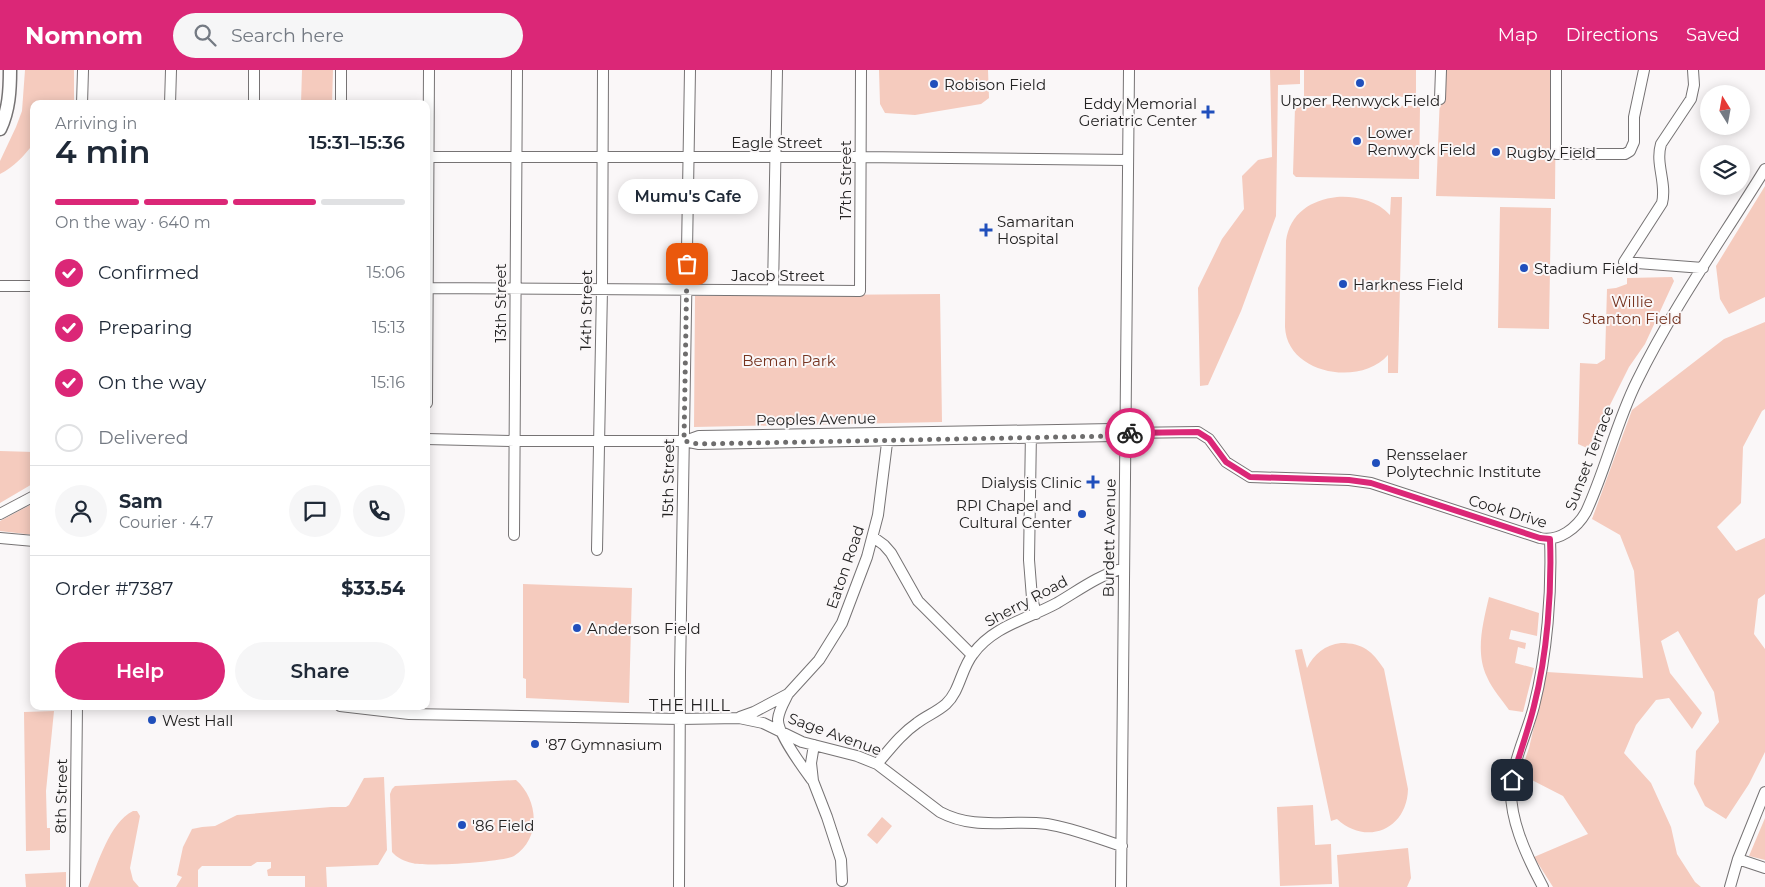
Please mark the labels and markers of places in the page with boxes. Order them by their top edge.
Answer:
place label: Robison Field [944,75,1046,94]
marker: Upper Renwyck Field [1354,77,1366,89]
marker: Robison Field [928,78,940,90]
place label: Upper Renwyck Field [1280,91,1440,110]
place label: Eddy Memorial Geriatric Center [1079,94,1197,130]
marker: Eddy Memorial Geriatric Center [1201,105,1215,119]
place label: Lower Renwyck Field [1367,123,1476,159]
marker: Lower Renwyck Field [1351,135,1363,147]
place label: Rugby Field [1506,143,1596,162]
marker: Rugby Field [1490,146,1502,158]
callout: Mumu's Cafe [617,179,757,214]
place label: Samaritan Hospital [997,212,1074,248]
marker: Samaritan Hospital [979,223,993,237]
pin [666,243,708,285]
place label: Stadium Field [1534,259,1639,278]
marker: Stadium Field [1518,262,1530,274]
place label: Harkness Field [1353,275,1463,294]
marker: Harkness Field [1337,278,1349,290]
place label: Rensselaer Polytechnic Institute [1386,445,1541,481]
marker: Rensselaer Polytechnic Institute [1370,457,1382,469]
place label: Dialysis Clinic [981,473,1082,492]
marker: Dialysis Clinic [1086,475,1100,489]
place label: RPI Chapel and Cultural Center [956,496,1072,532]
marker: RPI Chapel and Cultural Center [1076,508,1088,520]
place label: Anderson Field [587,619,701,638]
marker: Anderson Field [571,622,583,634]
place label: West Hall [162,711,233,730]
marker: West Hall [146,714,158,726]
place label: '87 Gymnasium [545,735,662,754]
marker: '87 Gymnasium [529,738,541,750]
pin [1491,759,1533,801]
place label: '86 Field [472,816,535,835]
marker: '86 Field [456,819,468,831]

